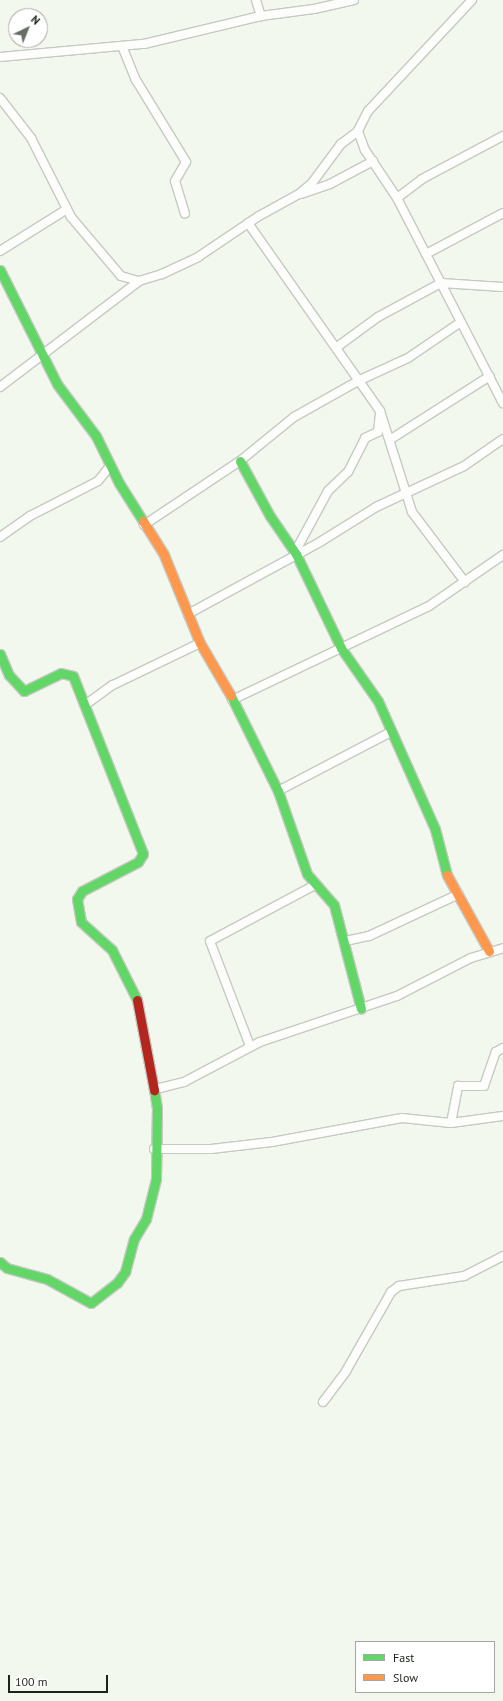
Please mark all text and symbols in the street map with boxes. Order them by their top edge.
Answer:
north arrow [8,8,48,48]
text: N [28,12,43,28]
legend [355,1641,495,1693]
text: Fast [393,1650,414,1665]
scale bar [10,1667,110,1693]
text: Slow [393,1670,418,1685]
text: 100 m [15,1674,48,1689]

